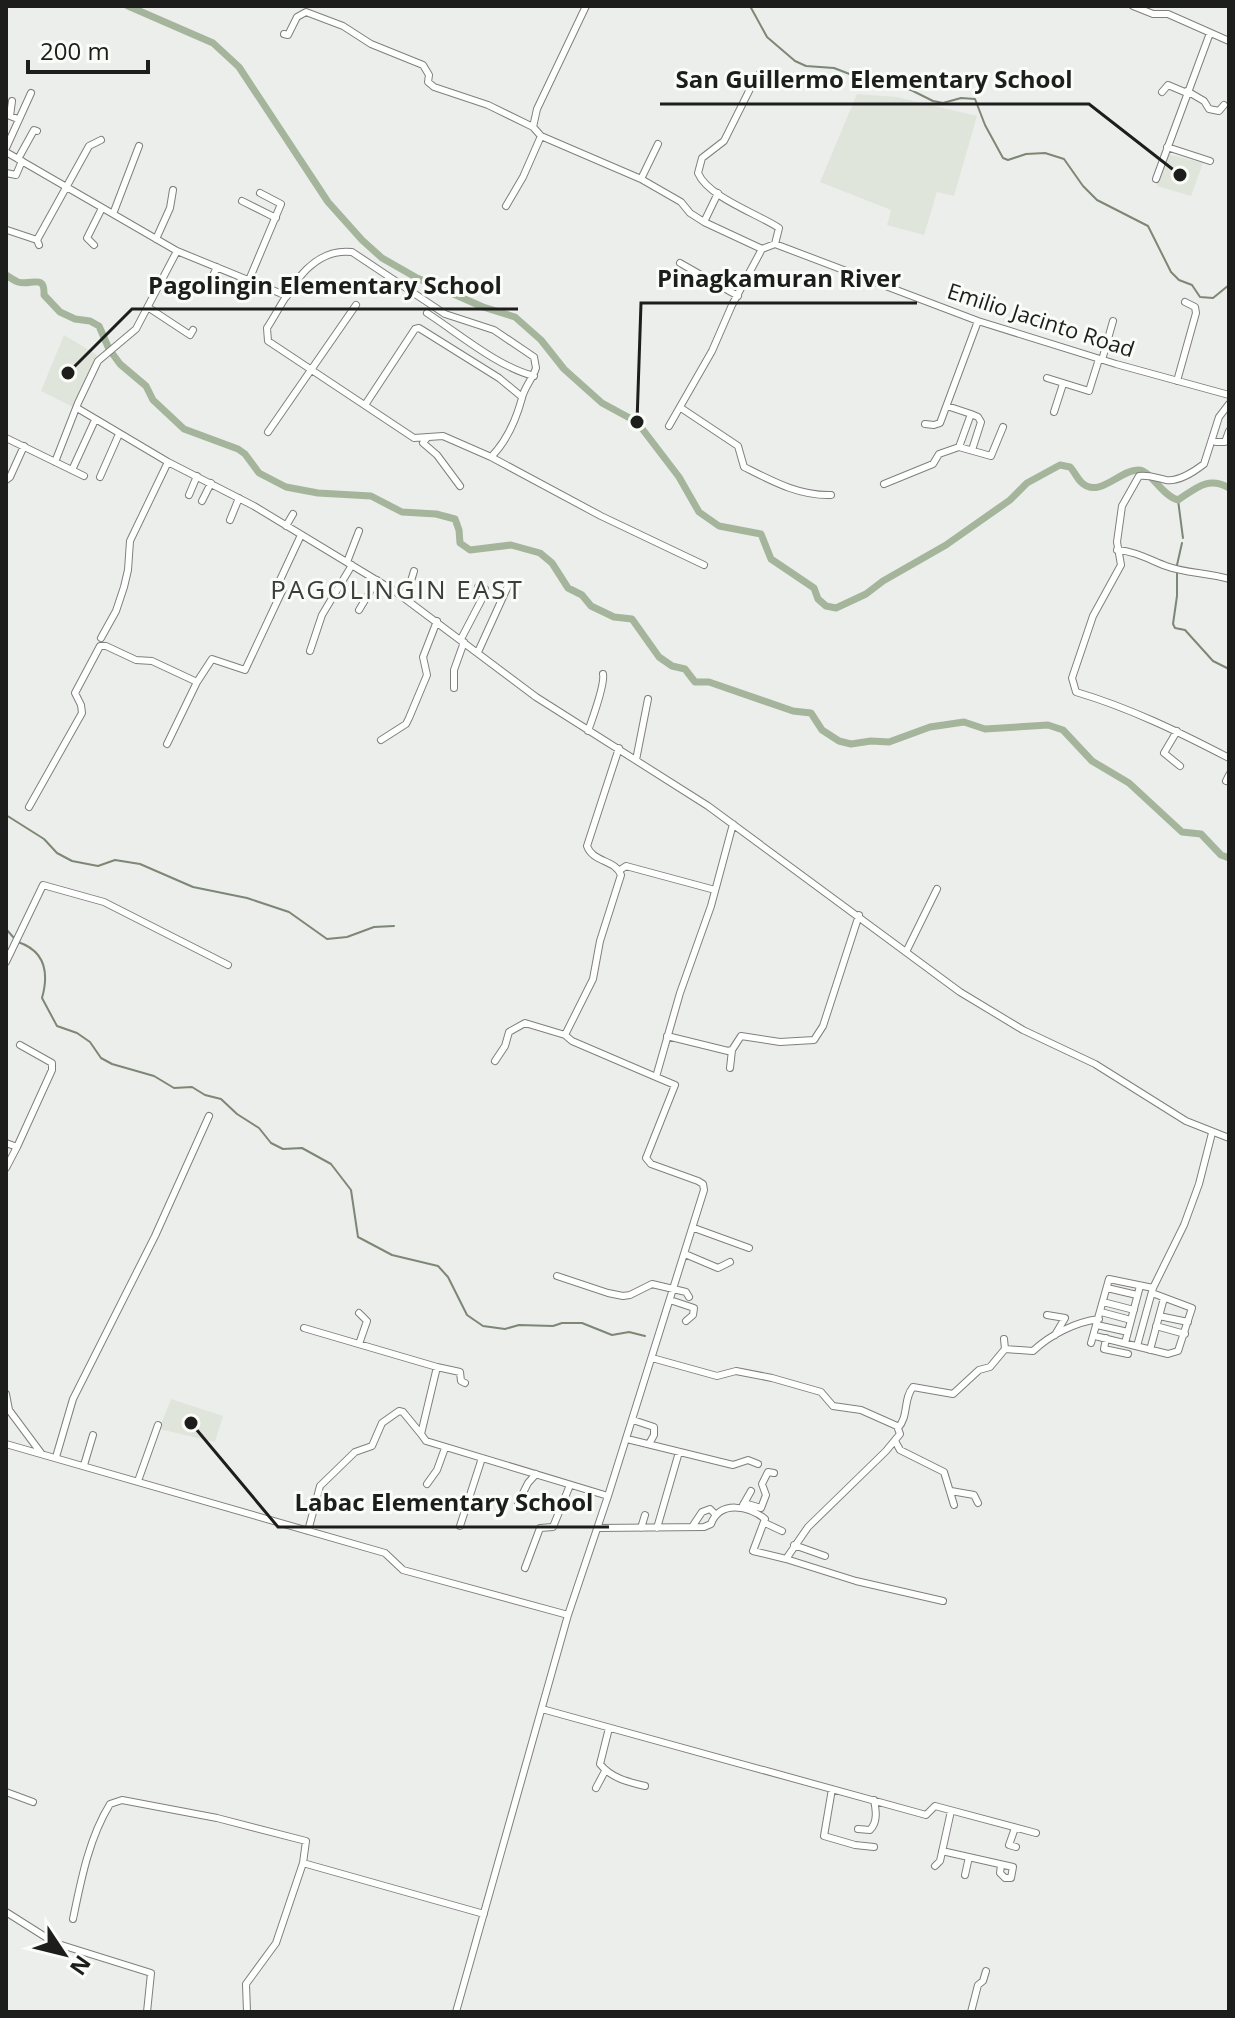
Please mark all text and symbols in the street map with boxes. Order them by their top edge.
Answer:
scale bar [28,24,148,74]
text: 200 m [40,34,110,67]
callout: San Guillermo Elementary School [660,56,1089,104]
text: San Guillermo Elementary School [675,62,1073,95]
callout: Pinagkamuran River [641,255,917,303]
callout: Pagolingin Elementary School [132,261,518,309]
text: Pinagkamuran River [657,261,901,294]
text: Pagolingin Elementary School [148,268,502,301]
street label: Emilio Jacinto Road [944,275,1139,363]
district label: PAGOLINGIN EAST [270,571,524,607]
callout: Labac Elementary School [278,1479,609,1527]
text: Labac Elementary School [295,1485,593,1518]
north arrow [24,1914,104,1994]
text: N [64,1950,99,1982]

